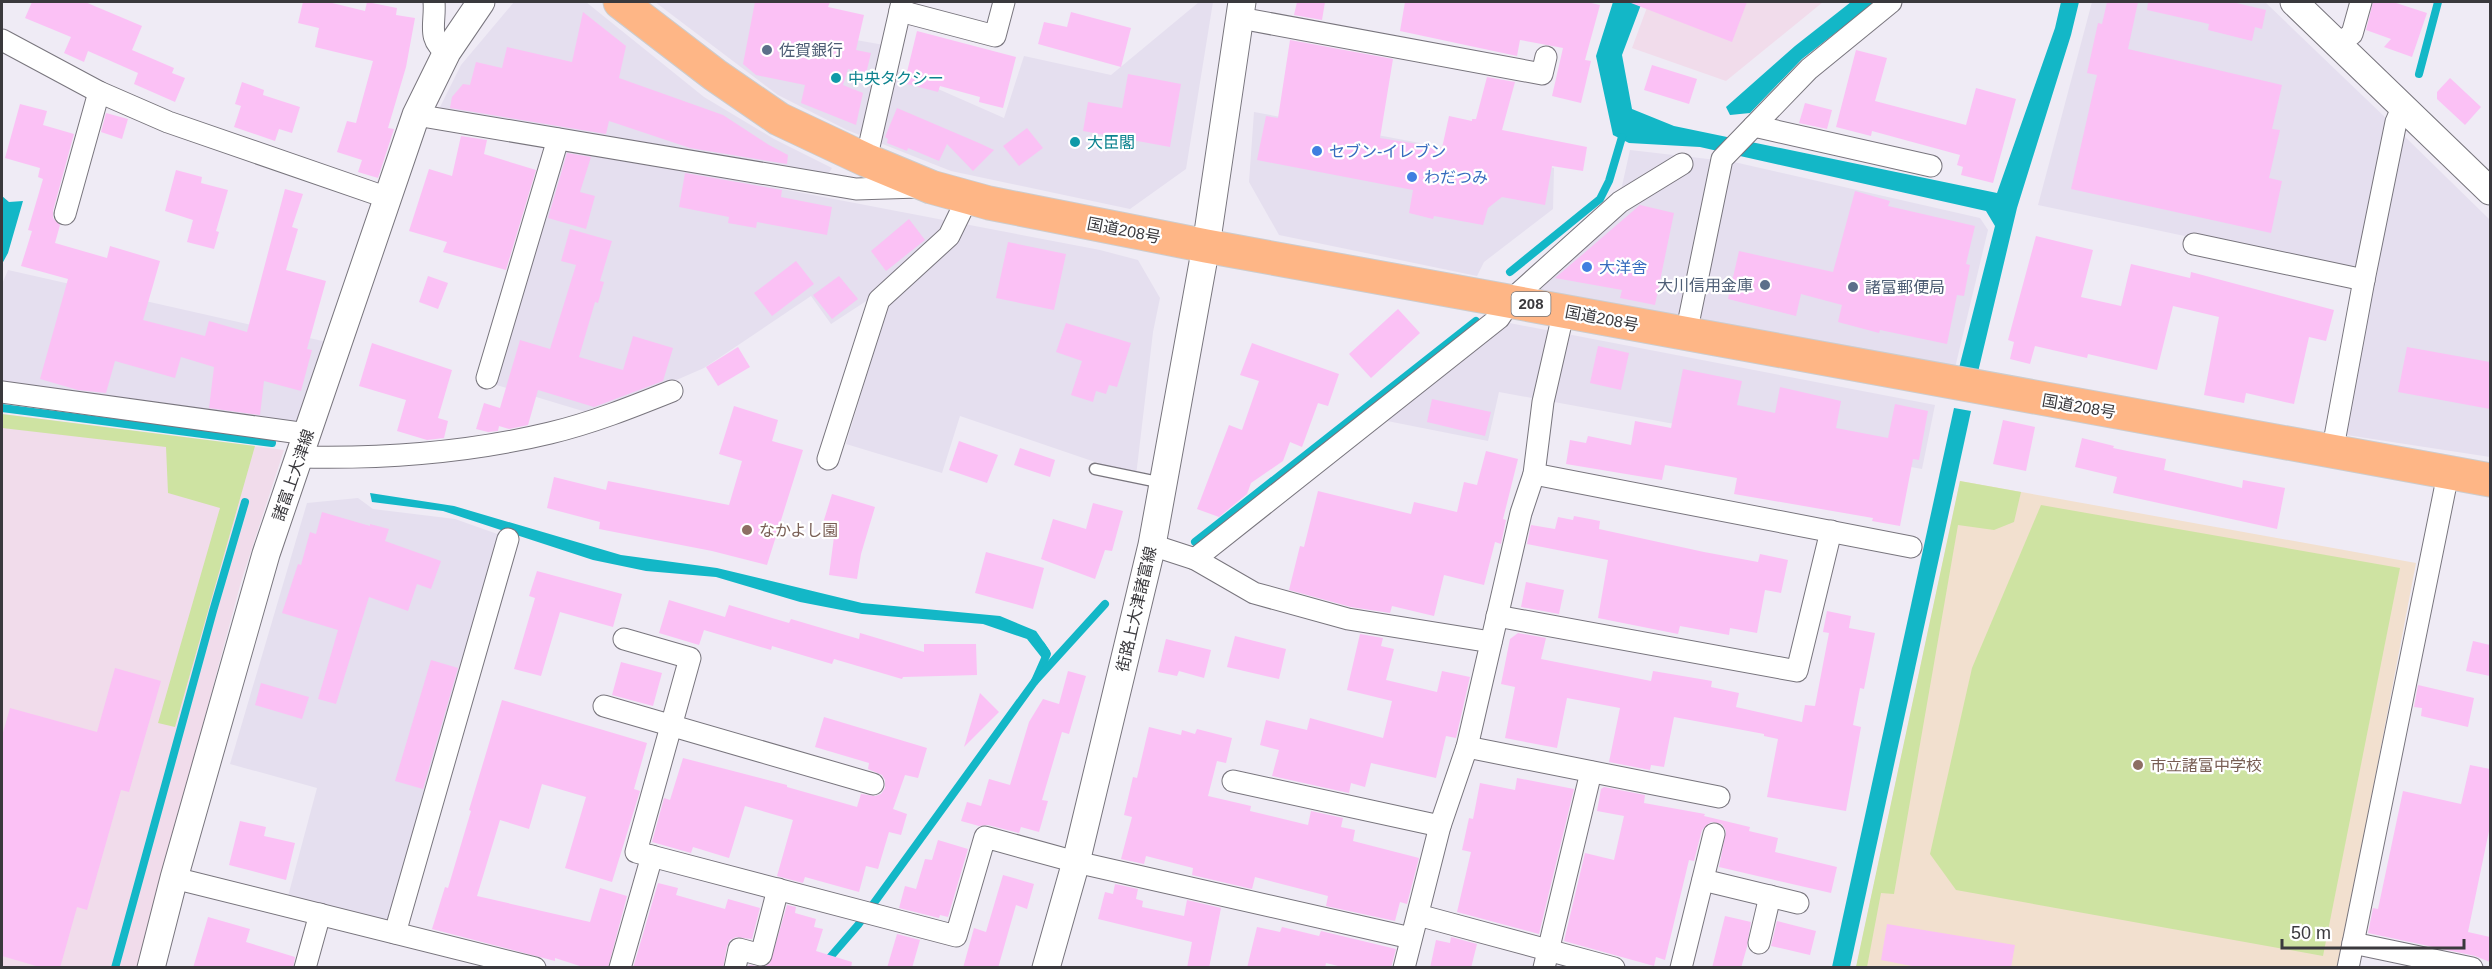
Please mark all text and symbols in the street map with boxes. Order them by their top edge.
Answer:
place label: 佐賀銀行 [779,42,843,59]
marker: 佐賀銀行 [760,43,774,57]
place label: 中央タクシー [848,70,944,87]
marker: 中央タクシー [829,71,843,85]
place label: 大臣閣 [1087,134,1135,151]
marker: 大臣閣 [1068,135,1082,149]
place label: セブン-イレブン [1329,143,1446,160]
marker: セブン-イレブン [1310,144,1324,158]
place label: わだつみ [1424,169,1488,186]
marker: わだつみ [1405,170,1419,184]
street label: 国道208号 [1086,215,1162,246]
place label: 大洋舎 [1599,259,1647,276]
marker: 大洋舎 [1580,260,1594,274]
place label: 大川信用金庫 [1657,277,1753,294]
marker: 大川信用金庫 [1758,278,1772,292]
place label: 諸富郵便局 [1865,279,1945,296]
marker: 諸富郵便局 [1846,280,1860,294]
road number: 208 [1512,292,1550,316]
street label: 国道208号 [1564,303,1640,334]
street label: 国道208号 [2041,392,2117,421]
street label: 諸富上大津線 [270,427,317,523]
place label: なかよし園 [759,522,838,539]
marker: なかよし園 [740,523,754,537]
street label: 街路上大津諸富線 [1114,545,1159,673]
place label: 市立諸富中学校 [2150,757,2262,774]
marker: 市立諸富中学校 [2131,758,2145,772]
scale bar [2282,912,2464,950]
text: 50 m [2291,923,2331,943]

